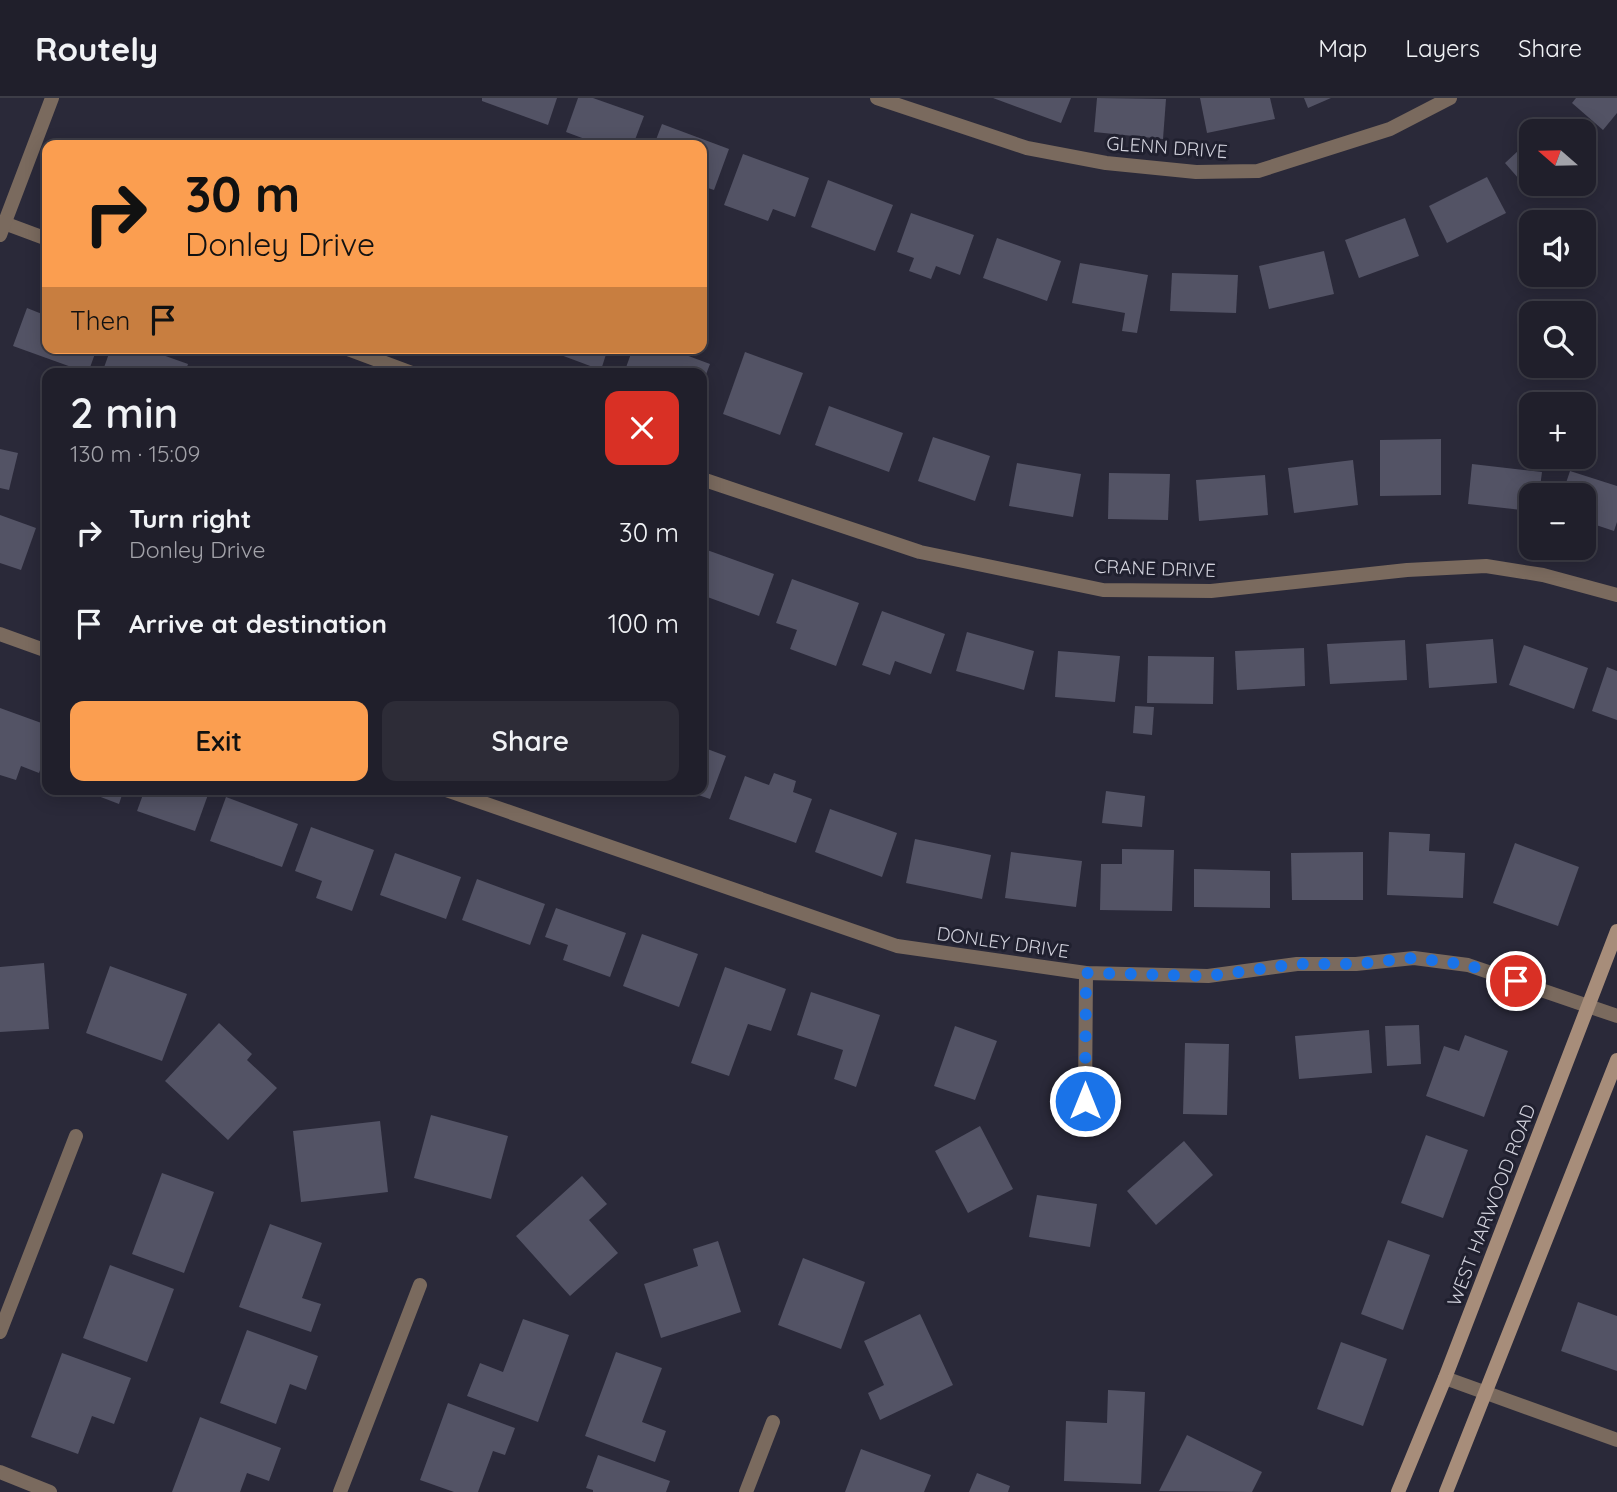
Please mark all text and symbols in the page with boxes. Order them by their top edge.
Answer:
text: Routely [35,28,158,69]
text: Map [1318,33,1367,63]
text: Layers [1405,33,1480,63]
text: Share [1518,33,1582,63]
north arrow [1519,119,1596,196]
map controls [1519,119,1596,560]
street label: GLENN DRIVE [1106,131,1228,163]
text: 30 m [185,163,300,224]
icon: right [70,168,161,259]
button: sound [1519,210,1596,287]
text: Donley Drive [185,224,375,264]
icon: arrive [144,301,182,339]
button: search [1519,301,1596,378]
text: Then [70,304,130,337]
text: 2 min [70,386,178,439]
button: close [605,391,679,465]
button: + [1519,392,1596,469]
text: 130 m · 15:09 [70,439,200,468]
button: − [1519,483,1596,560]
text: Turn right [129,502,251,535]
icon: right [70,514,108,552]
text: 30 m [619,516,679,549]
text: Donley Drive [129,535,266,564]
street label: CRANE DRIVE [1094,554,1216,582]
icon: arrive [70,605,108,643]
text: Arrive at destination [129,607,387,640]
text: 100 m [608,607,679,640]
button: Exit [70,701,368,781]
button: Share [382,701,679,781]
street label: DONLEY DRIVE [935,921,1071,963]
pin [1486,951,1546,1011]
icon: arrive [1497,962,1535,1000]
position arrow [1048,1064,1122,1138]
street label: WEST HARWOOD ROAD [1441,1101,1541,1309]

